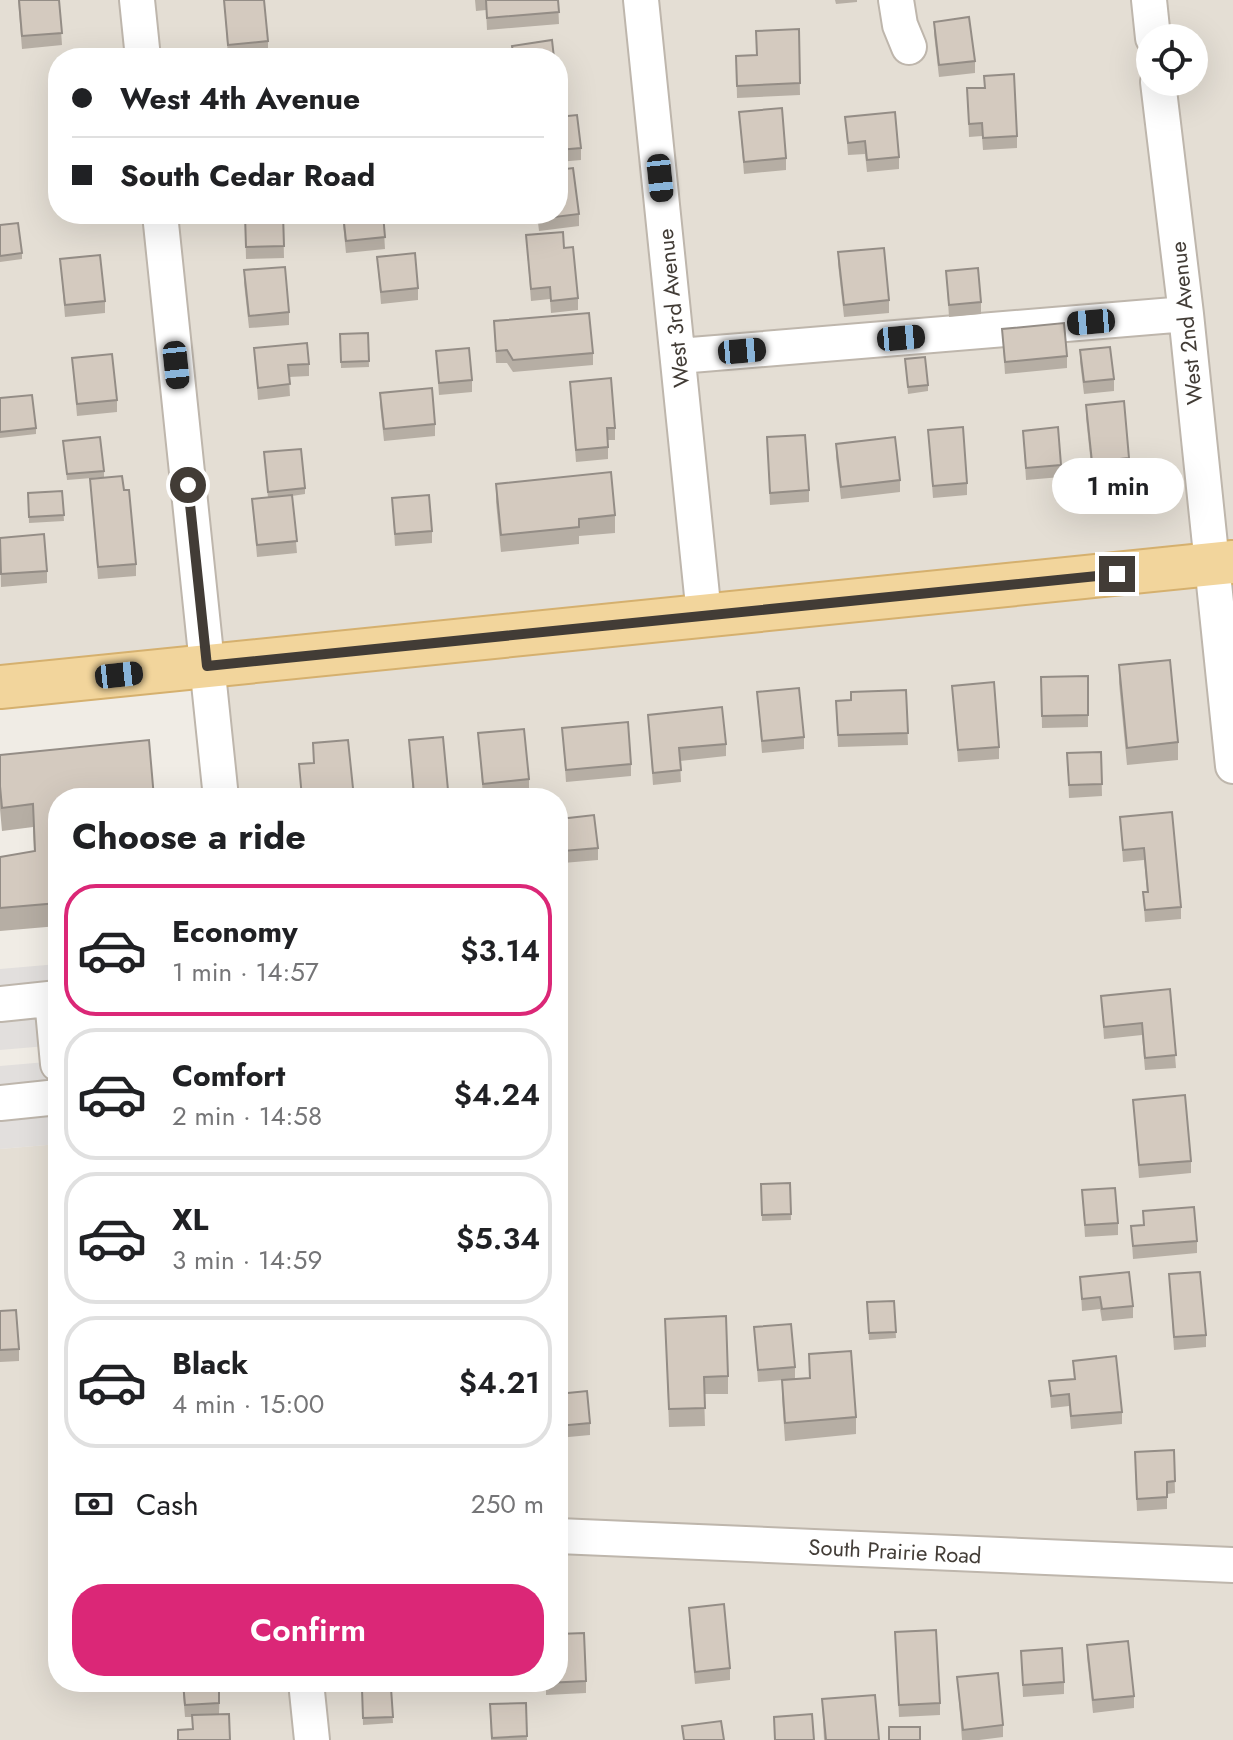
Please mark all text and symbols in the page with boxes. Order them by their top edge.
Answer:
map controls [1136,24,1208,96]
button: locate [1136,24,1208,96]
text: West 4th Avenue [120,77,360,120]
car [646,153,674,203]
text: South Cedar Road [120,154,375,197]
street label: West 3rd Avenue [649,227,697,389]
street label: West 2nd Avenue [1162,240,1210,406]
car [1066,308,1116,336]
car [876,324,926,352]
car [717,337,767,365]
car [162,340,190,390]
callout: 1 min [1051,458,1183,514]
route start [170,467,206,503]
text: 1 min [1086,467,1150,505]
route end [1099,556,1135,592]
car [94,661,144,689]
text: Choose a ride [72,810,306,862]
text: Economy [172,910,298,953]
icon: car [76,914,148,986]
text: $3.14 [460,929,540,972]
text: 1 min · 14:57 [172,953,319,991]
text: Comfort [172,1054,285,1097]
icon: car [76,1058,148,1130]
text: $4.24 [454,1073,540,1116]
text: 2 min · 14:58 [172,1097,322,1135]
text: XL [172,1198,208,1241]
icon: car [76,1202,148,1274]
text: $5.34 [456,1217,540,1260]
text: 3 min · 14:59 [172,1241,322,1279]
text: Black [172,1342,248,1385]
icon: car [76,1346,148,1418]
text: $4.21 [459,1361,540,1404]
text: 4 min · 15:00 [172,1385,324,1423]
icon: cash [72,1482,116,1526]
text: Cash [136,1483,199,1526]
text: 250 m [471,1485,544,1523]
street label: South Prairie Road [808,1530,982,1572]
button: Confirm [72,1584,544,1676]

